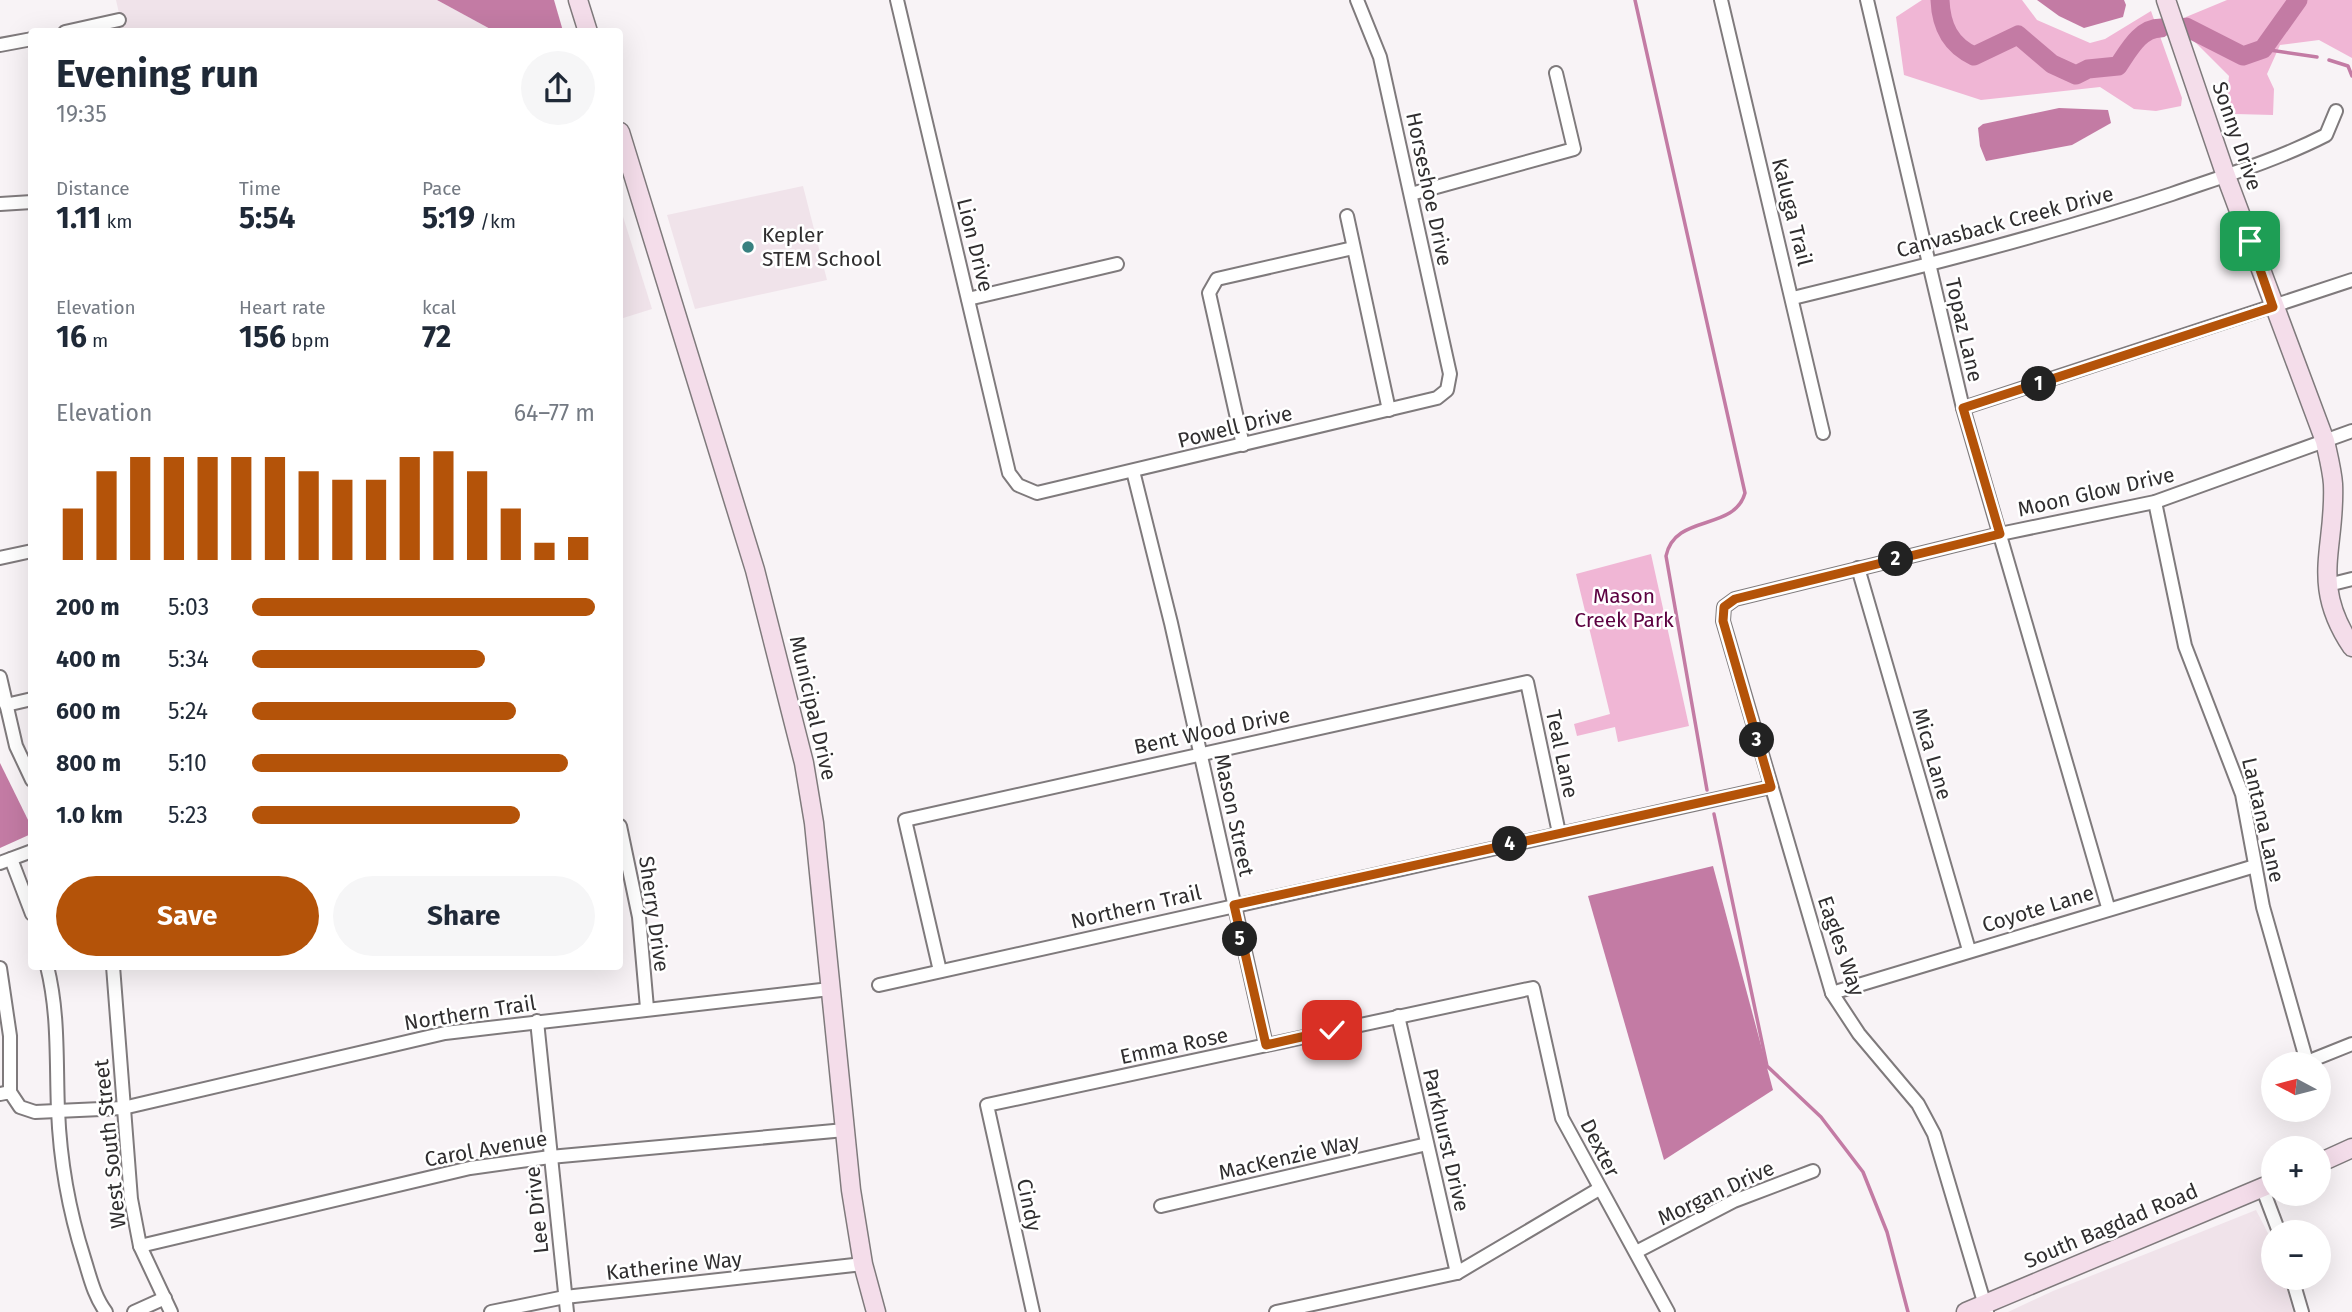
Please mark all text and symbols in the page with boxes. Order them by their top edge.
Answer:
text: Evening run [56,51,259,97]
button: share [521,51,595,125]
street label: Sonny Drive [2206,78,2268,194]
text: 19:35 [56,100,107,128]
street label: Horseshoe Drive [1400,110,1458,268]
street label: Kaluga Trail [1766,155,1818,269]
text: Distance [56,177,130,200]
text: Time [239,177,281,200]
text: Pace [422,177,461,200]
street label: Canvasback Creek Drive [1894,181,2116,263]
street label: Lion Drive [951,195,999,295]
text: 1.11 [56,200,101,236]
text: 5:54 [239,200,296,236]
text: 5:19 [422,200,475,236]
text: km [101,210,132,233]
text: /km [475,210,516,233]
pin [2220,211,2280,271]
place label: Kepler STEM School [762,222,881,272]
icon: arrive [2231,222,2269,260]
marker: Kepler STEM School [740,239,756,255]
street label: Topaz Lane [1939,276,1989,384]
text: Elevation [56,296,136,319]
text: Heart rate [239,296,326,319]
text: kcal [422,296,456,319]
text: 16 [56,319,87,355]
text: 156 [239,319,286,355]
text: 72 [422,319,451,355]
text: m [87,329,108,352]
text: bpm [286,329,330,352]
pin: 1 [2022,366,2056,402]
text: 1 [2034,372,2043,395]
text: Elevation [56,399,152,427]
text: 64–77 m [514,399,595,427]
street label: Powell Drive [1175,400,1295,454]
street label: Moon Glow Drive [2015,461,2177,523]
pin: 2 [1878,542,1913,576]
text: 2 [1891,547,1900,570]
park label: Mason Creek Park [1574,583,1674,633]
text: 200 m [56,593,120,621]
text: 5:03 [168,593,209,621]
street label: Municipal Drive [784,633,842,783]
text: 400 m [56,645,121,673]
text: 5:34 [168,645,209,673]
text: 600 m [56,697,121,725]
text: 5:24 [168,697,208,725]
street label: Bent Wood Drive [1132,702,1292,760]
street label: Mica Lane [1906,705,1958,803]
street label: Teal Lane [1540,708,1584,800]
pin: 3 [1740,722,1774,758]
text: 3 [1752,728,1761,751]
text: 800 m [56,749,121,777]
text: 5:10 [168,749,207,777]
street label: Mason Street [1208,751,1260,879]
street label: Lantana Lane [2236,755,2290,885]
text: 1.0 km [56,801,123,829]
text: 5:23 [168,801,208,829]
pin: 4 [1492,826,1528,862]
text: 4 [1504,832,1515,855]
street label: Sherry Drive [633,854,675,974]
button: Save [56,876,319,956]
button: Share [333,876,595,956]
street label: Northern Trail [1068,879,1204,935]
street label: Coyote Lane [1979,880,2097,938]
street label: Eagles Way [1812,893,1870,1000]
pin: 5 [1222,922,1258,956]
text: 5 [1234,927,1245,950]
street label: Northern Trail [402,990,538,1036]
pin [1302,1000,1362,1060]
icon: check [1313,1011,1351,1049]
street label: Emma Rose [1118,1022,1230,1070]
north arrow [2261,1052,2331,1122]
map controls [2261,1052,2331,1290]
street label: West South Street [88,1058,132,1230]
street label: Parkhurst Drive [1417,1066,1475,1214]
street label: Dexter [1574,1115,1626,1181]
street label: Carol Avenue [423,1125,549,1173]
street label: MacKenzie Way [1216,1128,1363,1186]
button: + [2261,1136,2331,1206]
street label: Morgan Drive [1654,1155,1778,1231]
street label: Lee Drive [519,1165,555,1255]
street label: Cindy [1011,1176,1047,1234]
street label: South Bagdad Road [2020,1178,2202,1274]
button: − [2261,1220,2331,1290]
street label: Katherine Way [605,1246,744,1286]

